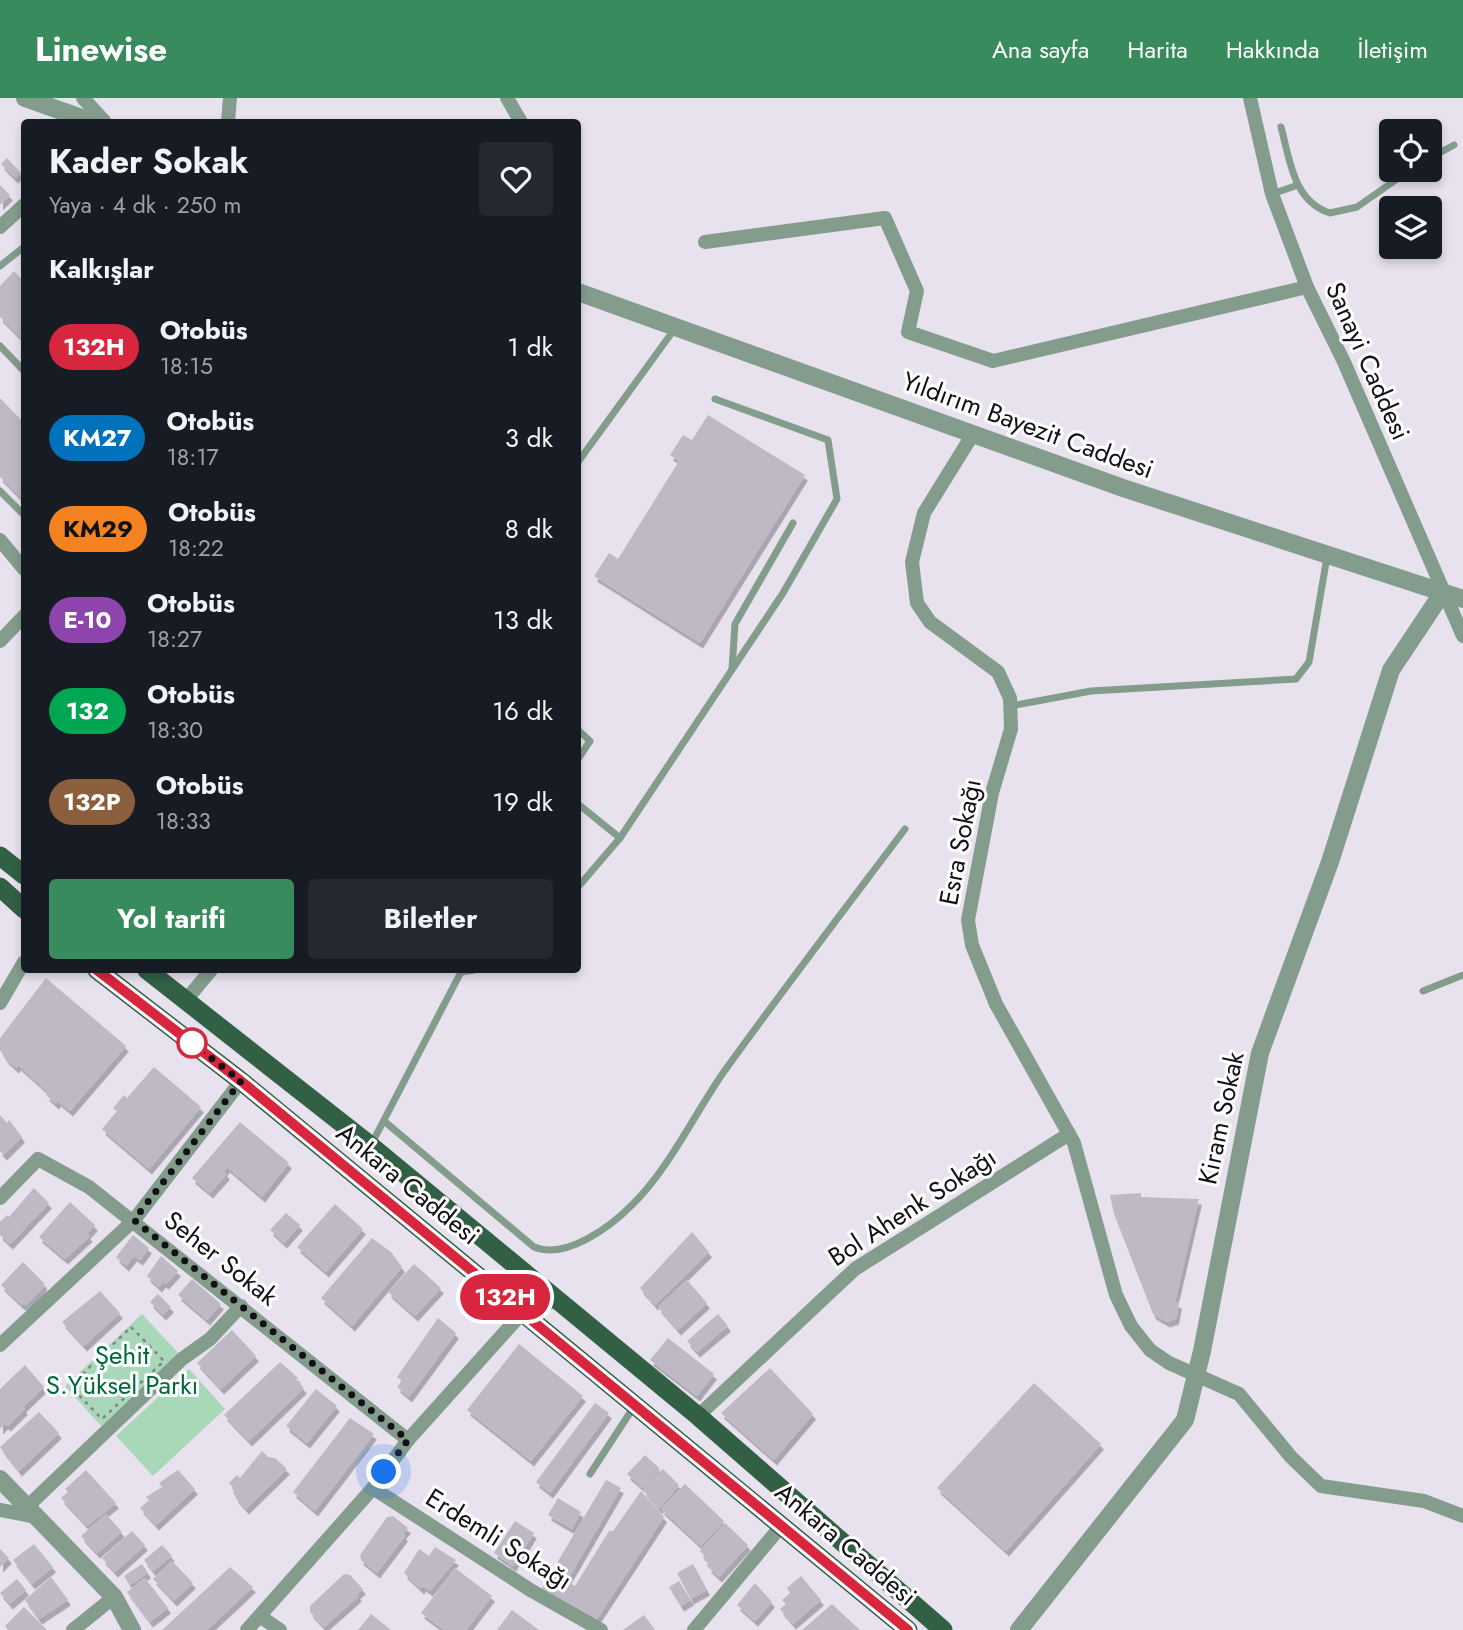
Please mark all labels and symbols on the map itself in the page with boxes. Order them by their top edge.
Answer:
street label: Sanayi Caddesi [1316,276,1420,446]
street label: Yıldırım Bayezit Caddesi [897,362,1159,488]
street label: Esra Sokağı [929,776,991,908]
unlabelled marker [177,1028,207,1058]
street label: Kiram Sokak [1188,1048,1254,1188]
street label: Ankara Caddesi [328,1114,488,1254]
street label: Bol Ahenk Sokağı [820,1138,1004,1276]
street label: Seher Sokak [156,1201,286,1315]
line badge: 132H [456,1274,554,1320]
park label: Şehit S.Yüksel Parkı [46,1336,198,1404]
your location [366,1454,401,1489]
street label: Ankara Caddesi [767,1473,925,1615]
street label: Erdemli Sokağı [418,1479,580,1599]

